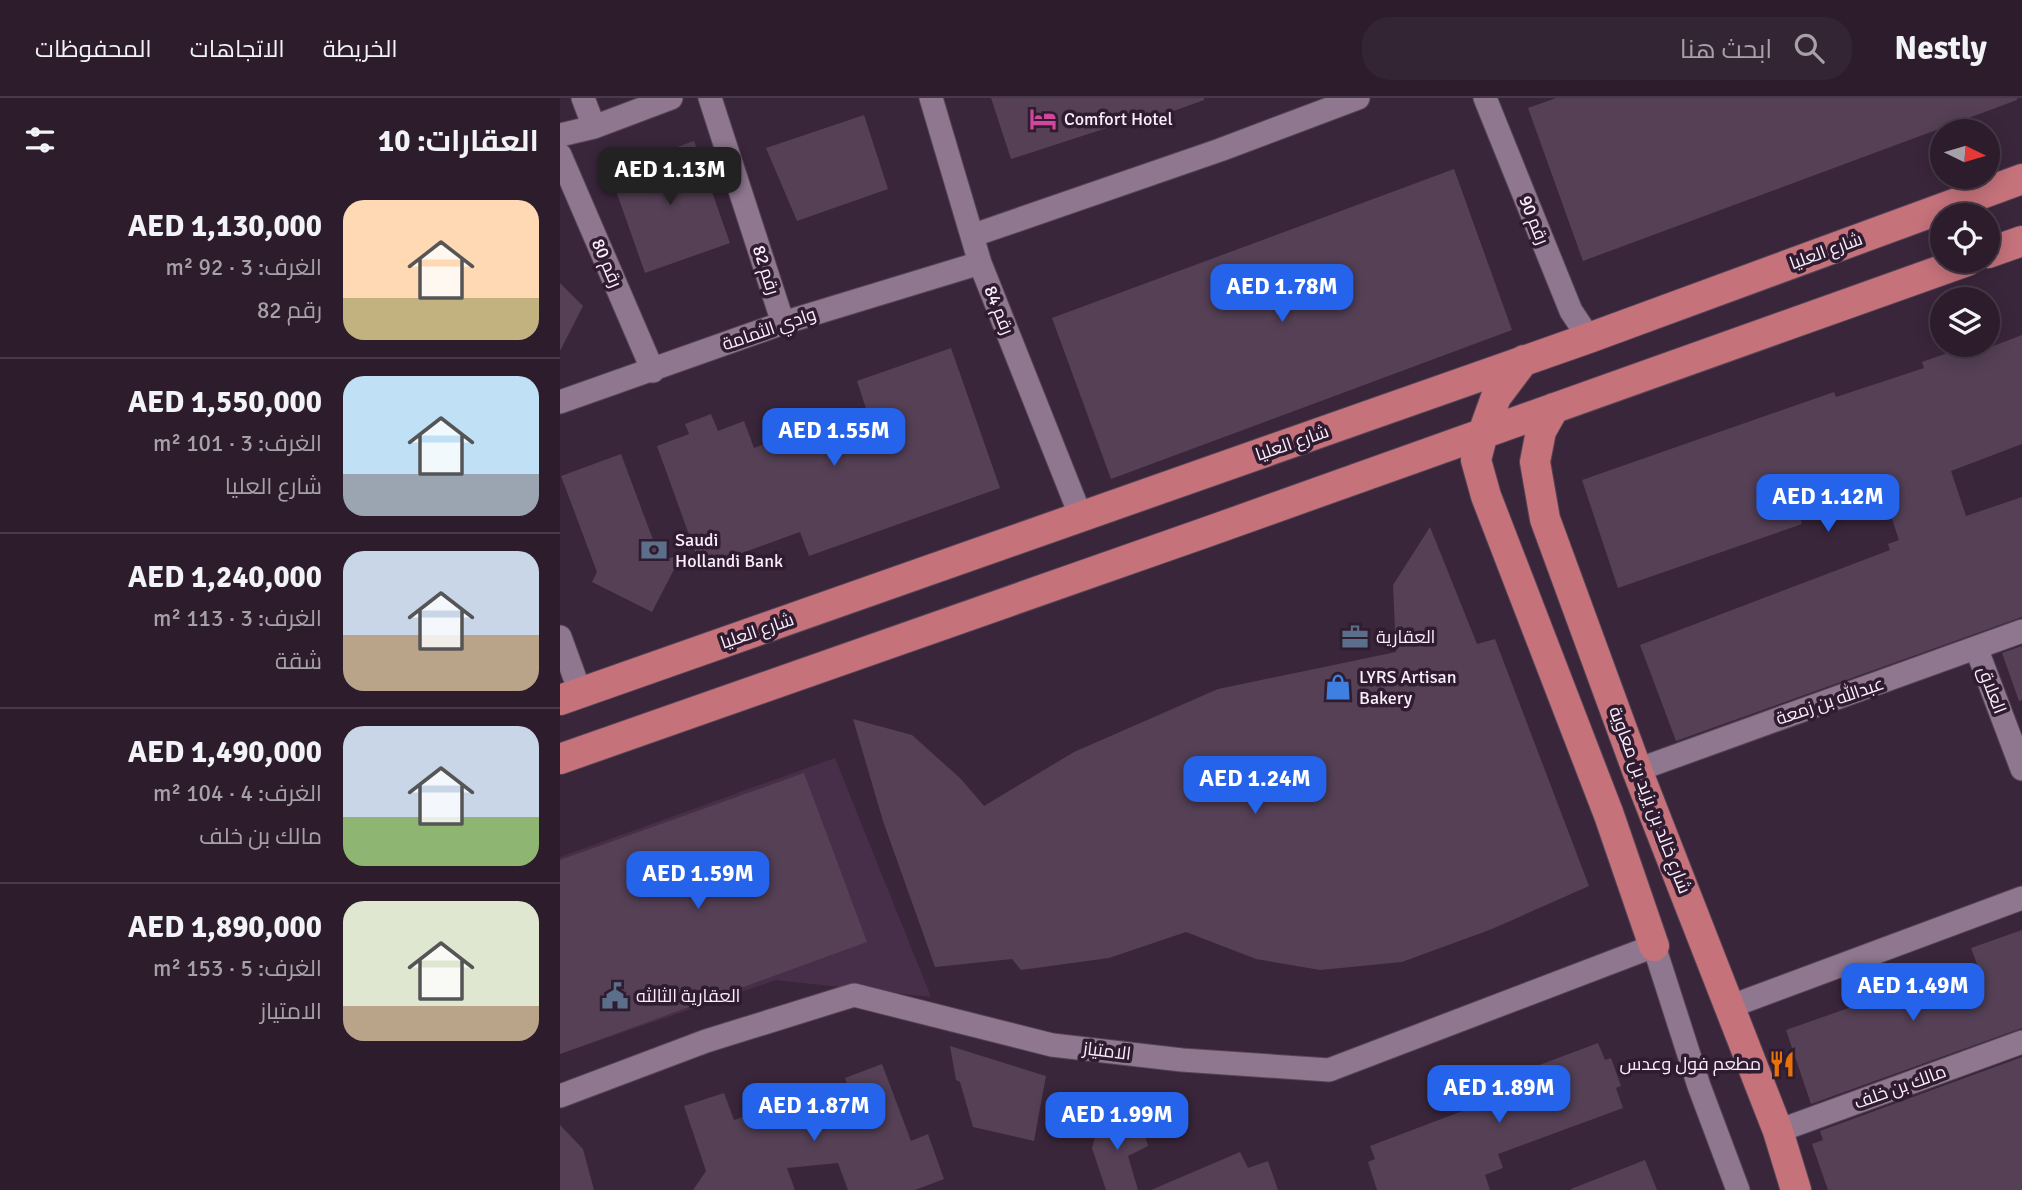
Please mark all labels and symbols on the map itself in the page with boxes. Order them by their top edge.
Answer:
hotel icon: Comfort Hotel [1028,104,1058,134]
place label: Comfort Hotel [1064,108,1173,130]
north arrow [1930,119,2000,189]
pin: AED 1.13M [590,148,750,207]
street label: رقم 90 [1513,192,1554,248]
street label: شارع العليا [1786,228,1866,275]
street label: رقم 80 [586,235,627,291]
street label: رقم 82 [747,242,784,298]
pin: AED 1.78M [1202,264,1362,324]
street label: رقم 84 [978,282,1019,338]
street label: وادي الثمامة [719,303,820,358]
pin: AED 1.55M [754,408,914,468]
street label: شارع العليا [1252,420,1332,467]
pin: AED 1.12M [1748,474,1908,534]
place label: Saudi Hollandi Bank [675,529,783,572]
bank icon: Saudi Hollandi Bank [639,535,669,565]
street label: شارع العليا [717,608,797,655]
office icon: العقارية [1340,622,1370,652]
place label: العقارية [1376,626,1435,648]
street label: العلاق [1972,663,2011,717]
place label: LYRS Artisan Bakery [1359,666,1457,709]
street label: عبدالله بن زمعة [1773,671,1887,730]
shop icon: LYRS Artisan Bakery [1323,672,1353,702]
street label: شارع خالد بن يزيد بن معاوية [1603,703,1696,897]
pin: AED 1.24M [1175,756,1335,816]
pin: AED 1.59M [618,852,778,911]
pin: AED 1.49M [1833,964,1993,1023]
public building icon: العقارية الثالثه [600,981,630,1011]
place label: العقارية الثالثه [636,985,740,1007]
street label: الامتياز [1081,1037,1132,1065]
restaurant icon: مطعم فول وعدس [1767,1049,1797,1079]
place label: مطعم فول وعدس [1620,1053,1761,1076]
street label: مالك بن خلف [1851,1060,1949,1114]
pin: AED 1.89M [1419,1066,1579,1125]
pin: AED 1.87M [734,1084,894,1143]
pin: AED 1.99M [1037,1093,1197,1152]

